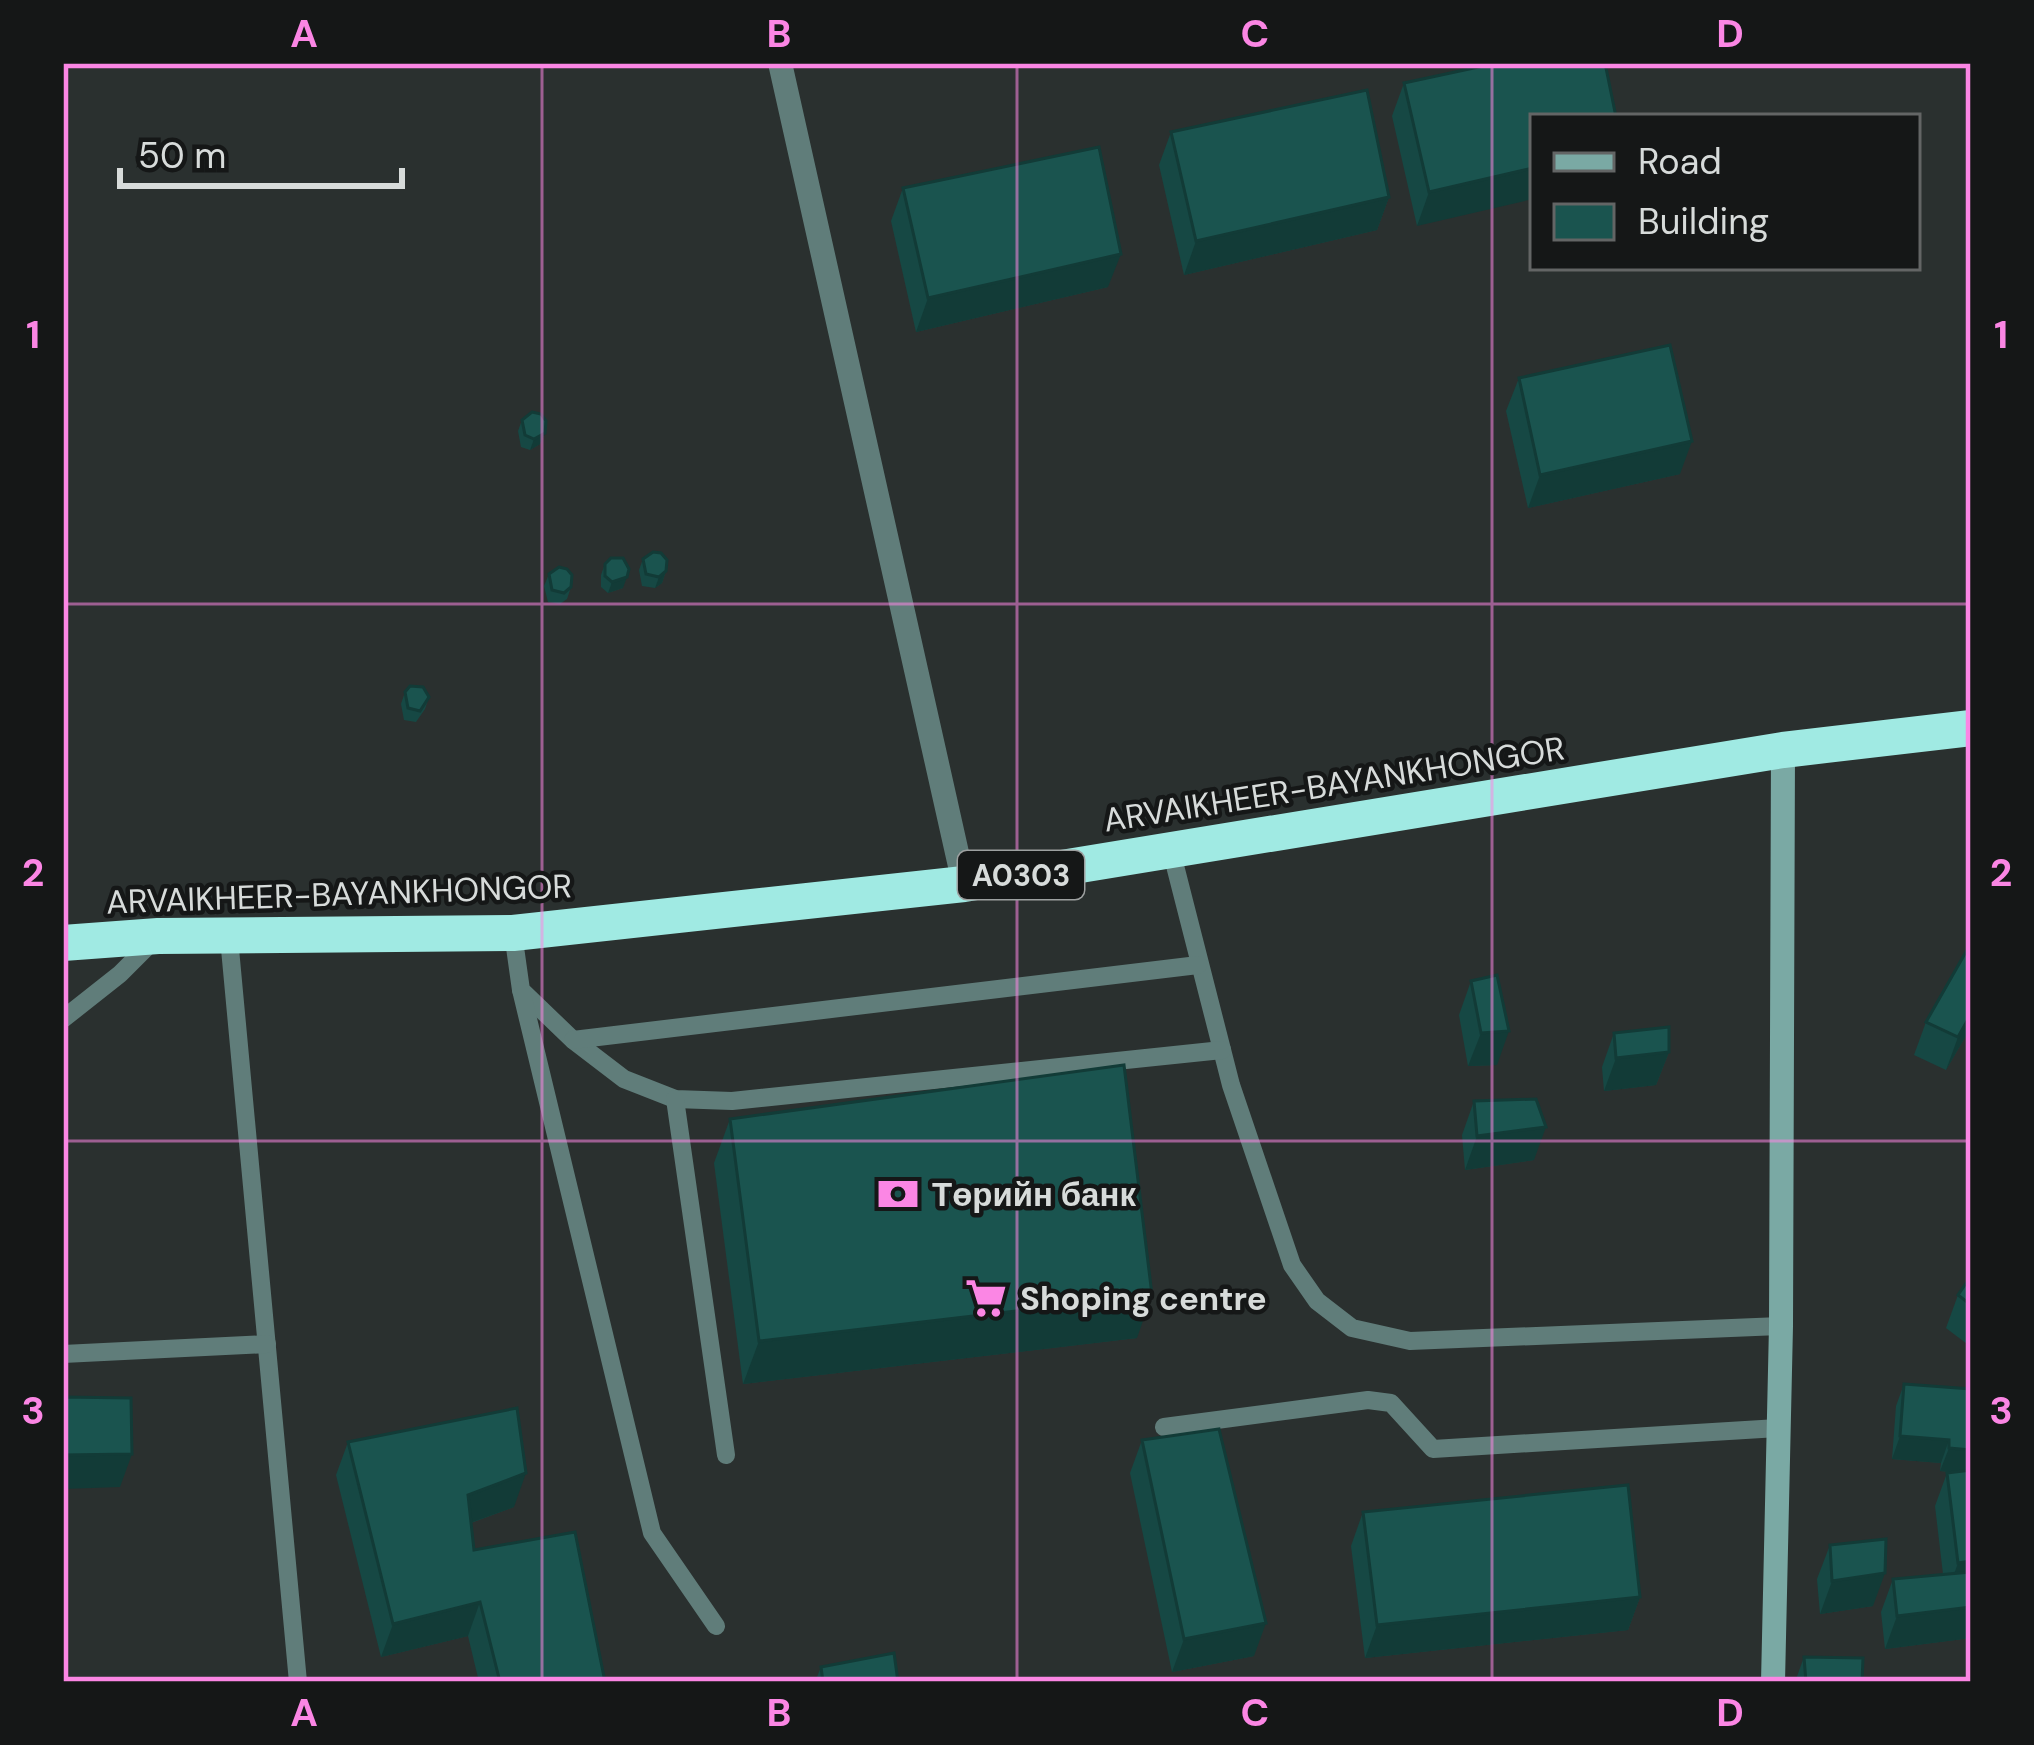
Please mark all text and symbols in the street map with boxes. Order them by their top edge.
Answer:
text: A [290,8,318,59]
text: B [767,8,791,59]
text: C [1241,8,1269,59]
text: D [1716,8,1744,59]
scale bar [120,114,402,188]
legend [1530,114,1920,270]
text: 50 m [138,132,226,179]
text: Road [1638,138,1722,185]
text: Building [1638,198,1769,245]
text: 1 [26,309,40,360]
text: 1 [1994,309,2008,360]
street label: ARVAIKHEER-BAYANKHONGOR [1100,726,1568,842]
text: 2 [22,847,44,898]
text: 2 [1990,847,2012,898]
road number: A0303 [958,851,1084,899]
street label: ARVAIKHEER-BAYANKHONGOR [105,864,573,924]
bank icon: Төрийн банк [875,1171,921,1217]
place label: Төрийн банк [932,1173,1136,1216]
supermarket icon: Shoping centre [963,1275,1009,1321]
place label: Shoping centre [1020,1277,1267,1320]
text: 3 [21,1385,45,1436]
text: 3 [1989,1385,2013,1436]
text: A [290,1687,318,1738]
text: B [767,1687,791,1738]
text: C [1241,1687,1269,1738]
text: D [1716,1687,1744,1738]

